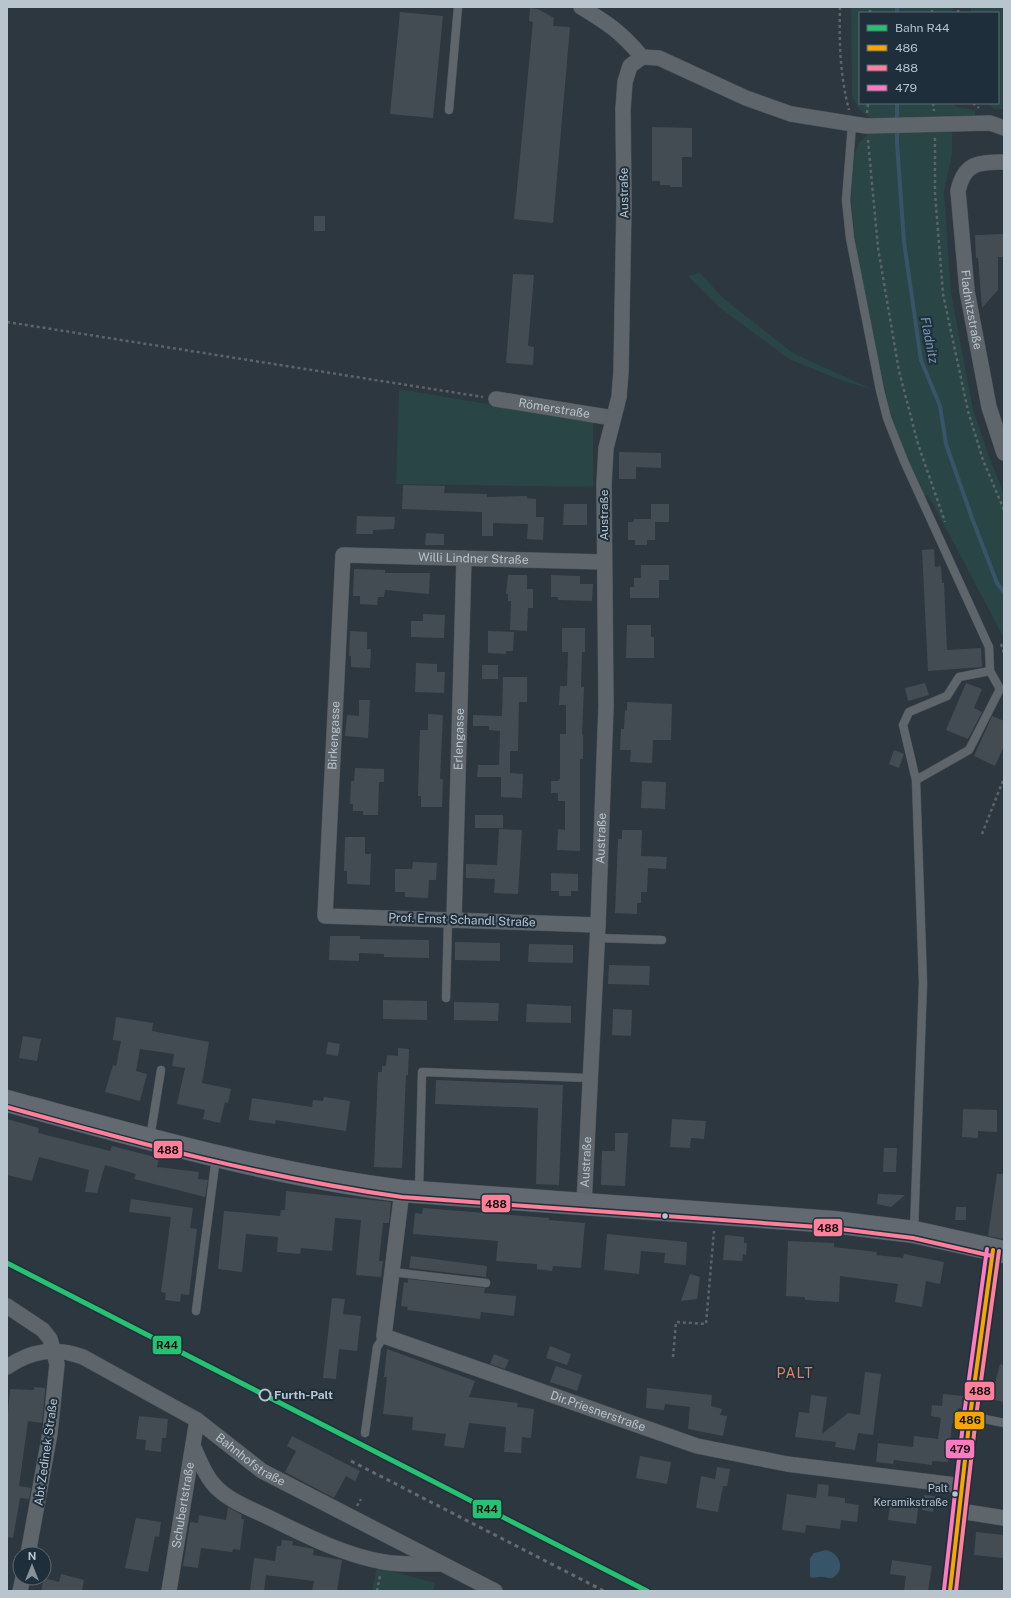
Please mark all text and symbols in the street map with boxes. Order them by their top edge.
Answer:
legend [859,12,999,104]
text: Bahn R44 [895,21,950,35]
text: 486 [895,41,918,55]
text: 488 [895,61,918,75]
text: 479 [895,81,917,95]
street label: Austraße [617,167,631,219]
street label: Fladnitzstraße [958,269,985,351]
water label: Fladnitz [918,316,941,365]
street label: Römerstraße [517,396,591,421]
street label: Austraße [597,489,611,540]
street label: Willi Lindner Straße [418,550,529,567]
street label: Birkengasse [325,700,343,770]
street label: Erlengasse [451,708,467,770]
street label: Austraße [593,812,609,864]
street label: Prof. Ernst Schandl Straße [388,910,536,930]
street label: Austraße [578,1136,594,1188]
line badge: 488 [153,1140,183,1159]
text: 488 [157,1144,179,1156]
line badge: 488 [481,1194,511,1213]
text: 488 [485,1198,507,1210]
unlabelled marker [660,1211,670,1221]
line badge: 488 [813,1218,843,1237]
text: 488 [817,1222,839,1234]
line badge: R44 [152,1335,182,1355]
text: R44 [156,1339,178,1351]
district label: PALT [776,1365,814,1381]
line badge: 488 [964,1381,995,1401]
text: 488 [969,1385,991,1397]
marker: Furth-Palt [258,1388,272,1402]
place label: Furth-Palt [274,1388,333,1402]
street label: Dir.Priesnerstraße [548,1388,648,1434]
street label: Abt Zedinek Straße [32,1397,60,1507]
line badge: 486 [954,1411,985,1430]
text: 486 [959,1414,981,1426]
street label: Bahnhofstraße [213,1430,288,1489]
line badge: 479 [945,1439,975,1459]
text: 479 [949,1443,971,1455]
street label: Schubertstraße [169,1461,197,1549]
place label: Palt Keramikstraße [873,1482,948,1508]
marker: Palt Keramikstraße [950,1489,960,1499]
line badge: R44 [472,1499,502,1519]
text: R44 [476,1503,498,1515]
north arrow [12,1546,52,1586]
text: N [28,1550,36,1562]

